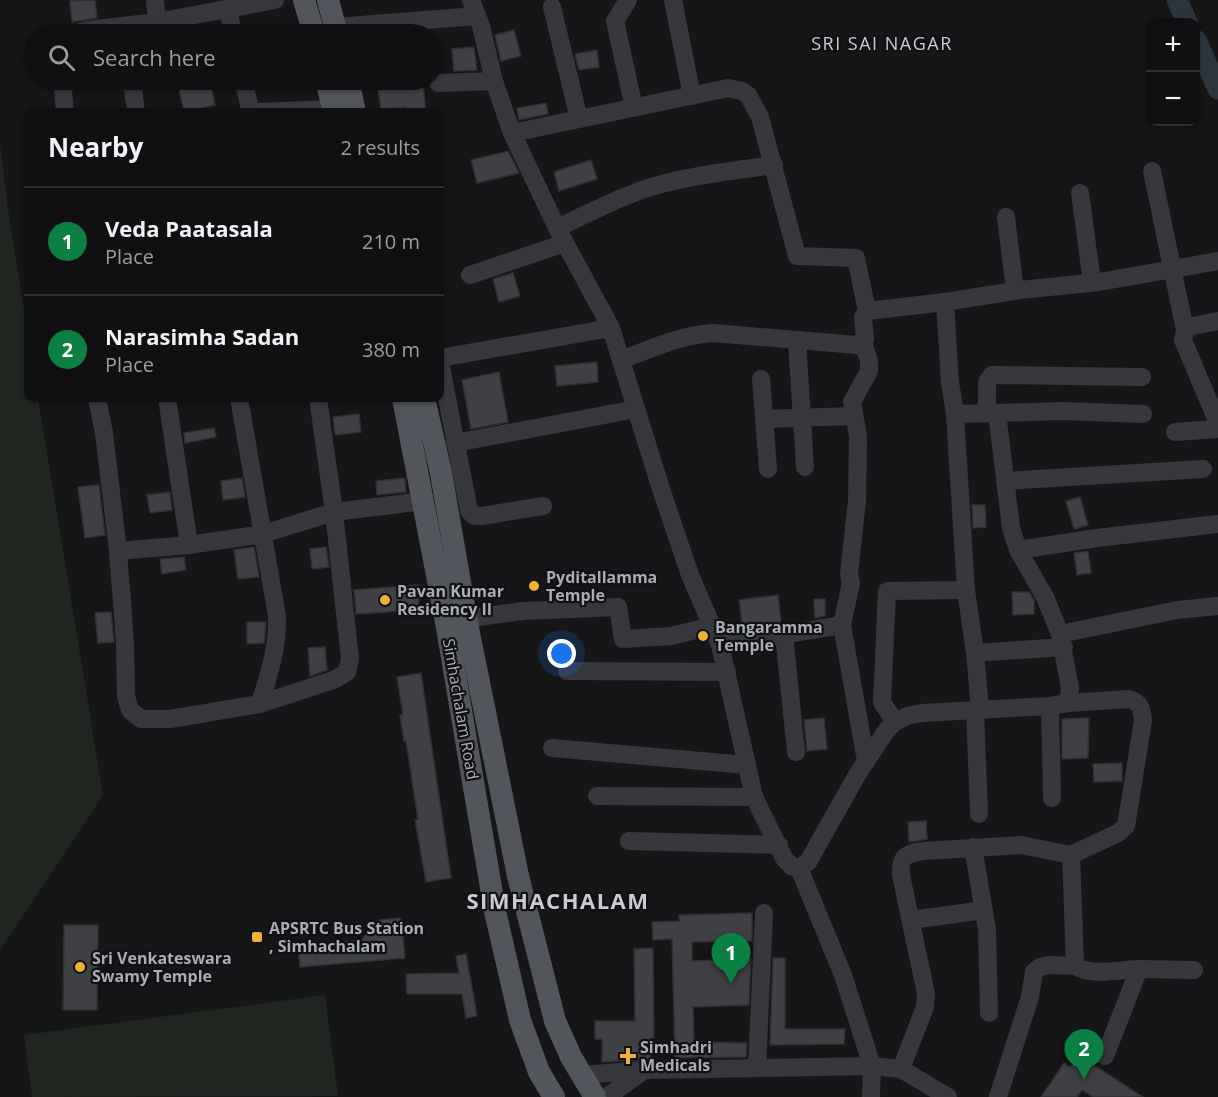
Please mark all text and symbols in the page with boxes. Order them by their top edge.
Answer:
map controls [1146,18,1200,126]
button: + [1146,18,1200,72]
search box [24,24,444,90]
district label: SRI SAI NAGAR [811,31,953,55]
icon: search [45,41,78,74]
text: Search here [93,42,216,72]
button: − [1146,72,1200,126]
text: Nearby [48,129,143,165]
text: 2 results [340,134,420,161]
text: Veda Paatasala [105,213,273,243]
text: 1 [62,228,73,255]
text: 210 m [362,228,420,255]
text: Place [105,243,154,270]
text: Narasimha Sadan [105,321,299,351]
text: 2 [62,336,73,363]
text: 380 m [362,336,420,363]
text: Place [105,351,154,378]
place label: Pyditallamma Temple [546,566,657,606]
marker: Pyditallamma Temple [527,579,541,593]
place label: Pavan Kumar Residency II [397,580,504,620]
marker: Pavan Kumar Residency II [378,593,392,607]
place label: Bangaramma Temple [715,616,823,656]
marker: Bangaramma Temple [696,629,710,643]
street label: Simhachalam Road [438,637,484,781]
your location [547,639,576,668]
district label: SIMHACHALAM [466,885,650,915]
place label: APSRTC Bus Station , Simhachalam [269,917,424,957]
marker: APSRTC Bus Station , Simhachalam [250,930,264,944]
pin: 1 [712,934,750,983]
place label: Sri Venkateswara Swamy Temple [92,947,232,987]
marker: Sri Venkateswara Swamy Temple [73,960,87,974]
pin: 2 [1064,1030,1104,1079]
place label: Simhadri Medicals [640,1036,712,1076]
marker: Simhadri Medicals [621,1049,635,1063]

